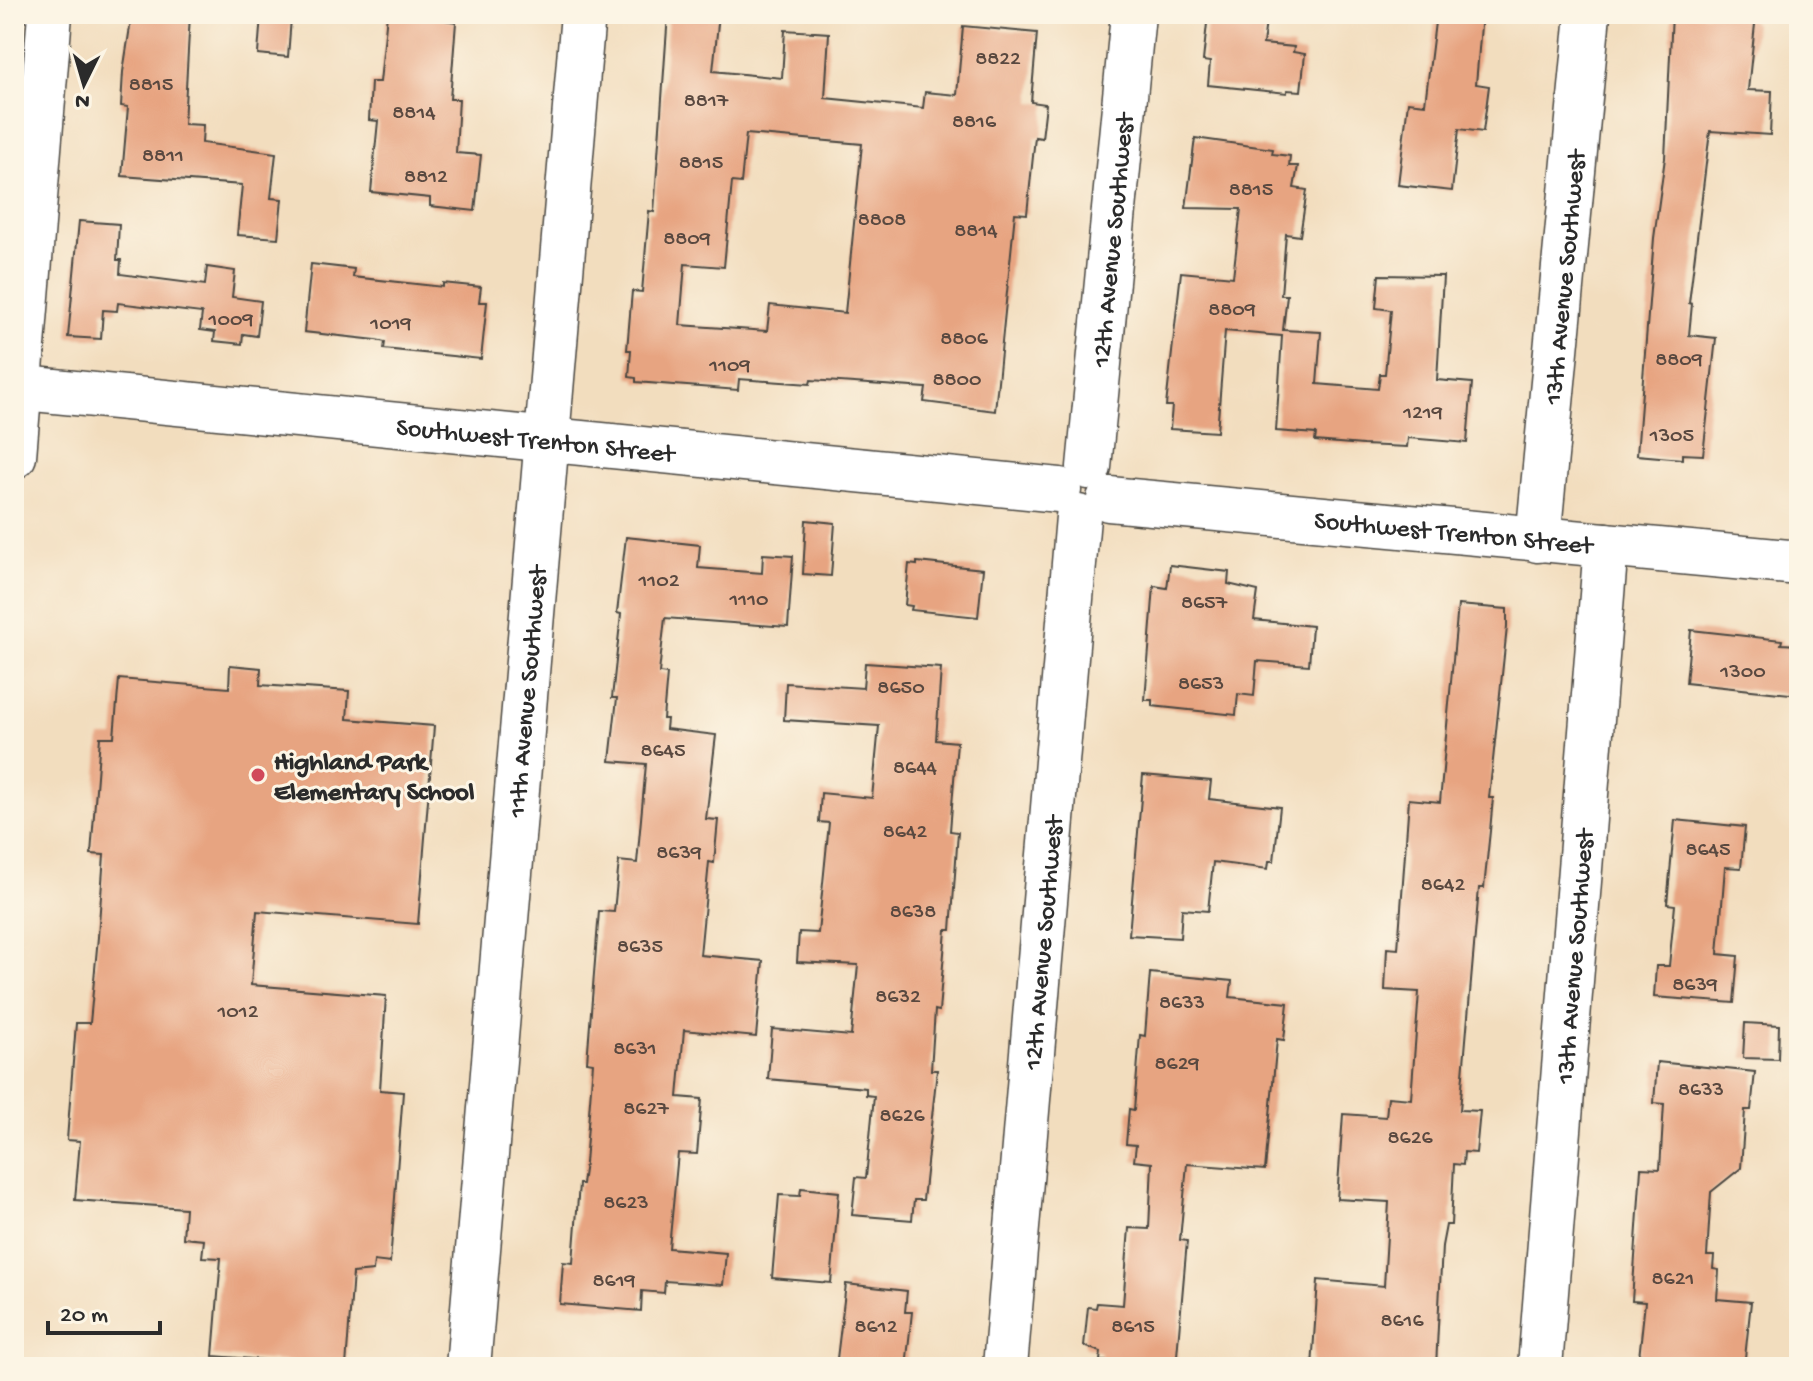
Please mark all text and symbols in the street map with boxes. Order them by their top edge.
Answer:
north arrow [44,44,124,124]
house number: 8822 [975,47,1021,73]
house number: 8815 [129,73,173,99]
text: N [74,86,91,114]
house number: 8817 [684,89,729,115]
house number: 8814 [392,101,436,127]
house number: 8816 [952,110,997,136]
street label: 12th Avenue Southwest [1088,110,1143,370]
house number: 8811 [142,144,184,170]
street label: 13th Avenue Southwest [1540,147,1595,407]
house number: 8815 [679,151,723,177]
house number: 8812 [404,165,448,191]
house number: 8815 [1229,178,1273,204]
house number: 8808 [858,208,906,234]
house number: 8814 [954,219,998,245]
house number: 8809 [663,227,711,253]
house number: 8809 [1208,298,1256,324]
house number: 1009 [208,308,253,334]
house number: 1019 [369,312,412,338]
house number: 8806 [940,327,989,353]
house number: 8809 [1655,348,1703,374]
house number: 1109 [708,354,751,380]
house number: 8800 [932,368,982,394]
house number: 1219 [1402,401,1443,427]
street label: Southwest Trenton Street [395,414,678,472]
house number: 1305 [1649,424,1694,450]
street label: Southwest Trenton Street [1313,507,1596,564]
street label: 11th Avenue Southwest [504,562,556,820]
house number: 1102 [637,569,680,595]
house number: 1110 [728,588,769,614]
house number: 8657 [1181,591,1228,617]
house number: 1300 [1719,660,1766,686]
house number: 8653 [1178,672,1224,698]
house number: 8650 [877,676,925,702]
house number: 8645 [640,739,686,765]
place label: Highland Park Elementary School [274,749,475,810]
house number: 8644 [893,756,938,782]
marker: Highland Park Elementary School [249,766,267,784]
street label: 12th Avenue Southwest [1020,812,1072,1072]
house number: 8642 [883,820,927,846]
street label: 13th Avenue Southwest [1552,826,1603,1086]
house number: 8645 [1685,838,1731,864]
house number: 8639 [656,841,702,867]
house number: 8642 [1421,873,1465,899]
house number: 8638 [890,900,936,926]
house number: 8635 [617,935,663,961]
house number: 8639 [1672,973,1718,999]
house number: 8632 [875,985,921,1011]
house number: 8633 [1159,991,1205,1017]
house number: 1012 [216,1000,259,1026]
house number: 8631 [613,1037,657,1063]
house number: 8629 [1154,1052,1200,1078]
house number: 8633 [1678,1078,1724,1104]
house number: 8627 [623,1097,669,1123]
house number: 8626 [879,1104,925,1130]
house number: 8626 [1387,1126,1433,1152]
house number: 8623 [603,1191,649,1217]
house number: 8621 [1652,1267,1694,1293]
house number: 8619 [592,1269,636,1295]
scale bar [48,1285,160,1335]
text: 20 m [60,1302,108,1331]
house number: 8616 [1380,1309,1424,1335]
house number: 8612 [855,1315,898,1341]
house number: 8615 [1111,1315,1155,1341]

